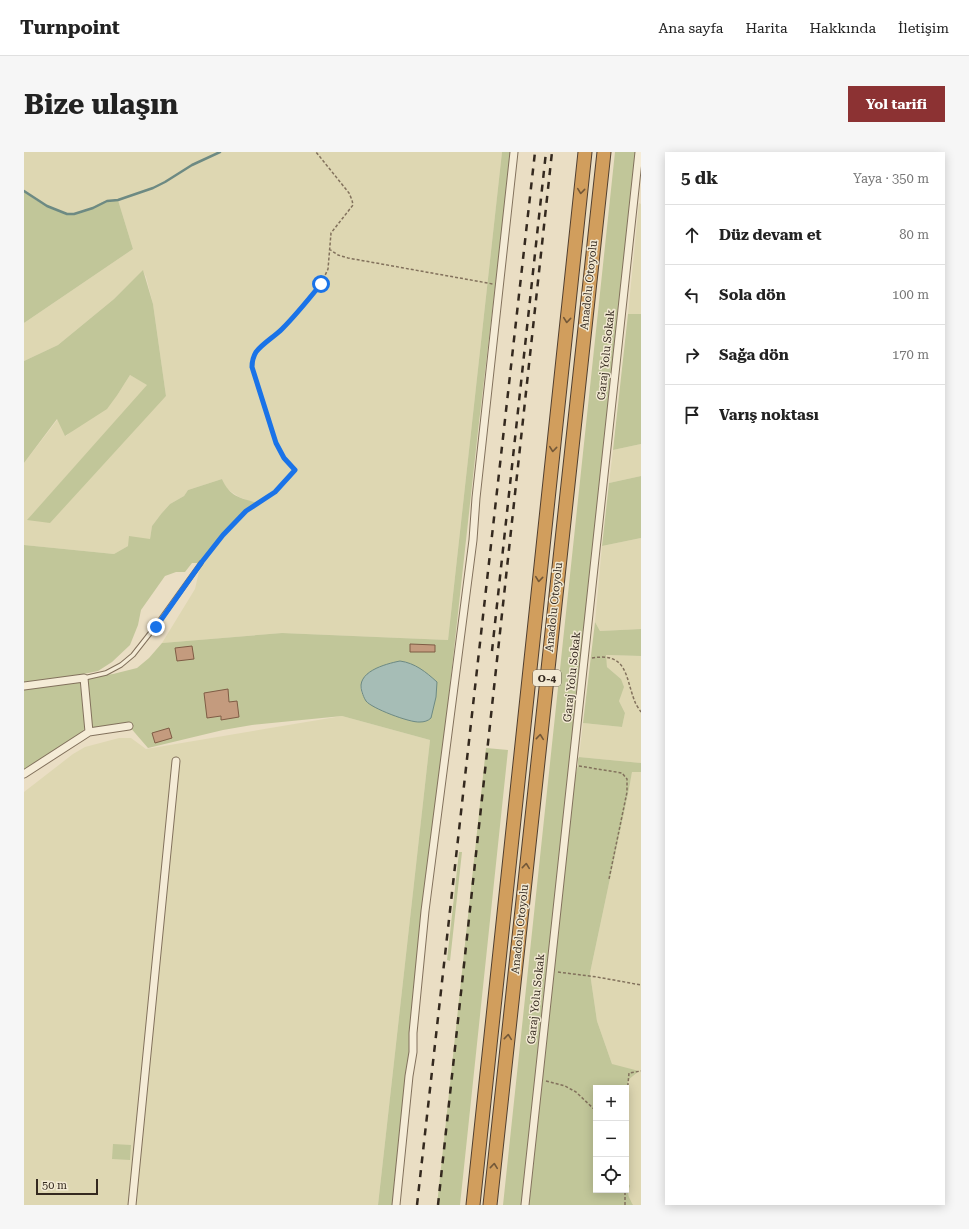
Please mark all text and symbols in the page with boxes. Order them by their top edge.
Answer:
text: Turnpoint [20,16,120,39]
text: Ana sayfa [659,20,723,36]
text: Harita [745,20,788,36]
text: Hakkında [810,20,876,36]
text: İletişim [898,20,949,36]
button: Yol tarifi [848,86,945,122]
text: Bize ulaşın [24,88,178,121]
text: 5 dk [681,168,718,188]
text: Yaya · 350 m [853,171,929,186]
one-way arrow [577,188,586,194]
icon: ahead [681,224,703,246]
text: Düz devam et [719,226,822,244]
text: 80 m [899,227,929,242]
street label: Anadolu Otoyolu [578,239,600,330]
route start [312,275,330,293]
icon: left [681,284,703,306]
text: Sola dön [719,286,786,304]
text: 100 m [892,287,929,302]
street label: Garaj Yolu Sokak [595,309,617,401]
one-way arrow [563,317,572,323]
icon: right [681,344,703,366]
text: Sağa dön [719,346,789,364]
text: 170 m [892,347,929,362]
icon: arrive [681,404,703,426]
text: Varış noktası [719,406,819,424]
one-way arrow [549,446,558,452]
street label: Anadolu Otoyolu [543,561,565,652]
one-way arrow [535,576,544,582]
route end [147,618,165,636]
street label: Garaj Yolu Sokak [561,631,583,723]
road number: O-4 [533,670,561,686]
one-way arrow [536,734,545,740]
one-way arrow [522,863,531,869]
street label: Anadolu Otoyolu [509,883,531,974]
street label: Garaj Yolu Sokak [525,953,547,1045]
one-way arrow [503,1034,512,1040]
map controls [593,1085,629,1193]
button: + [593,1085,629,1121]
button: − [593,1121,629,1157]
button: locate [593,1157,629,1193]
one-way arrow [490,1163,499,1169]
scale bar [36,1177,98,1196]
text: 50 m [42,1179,67,1192]

